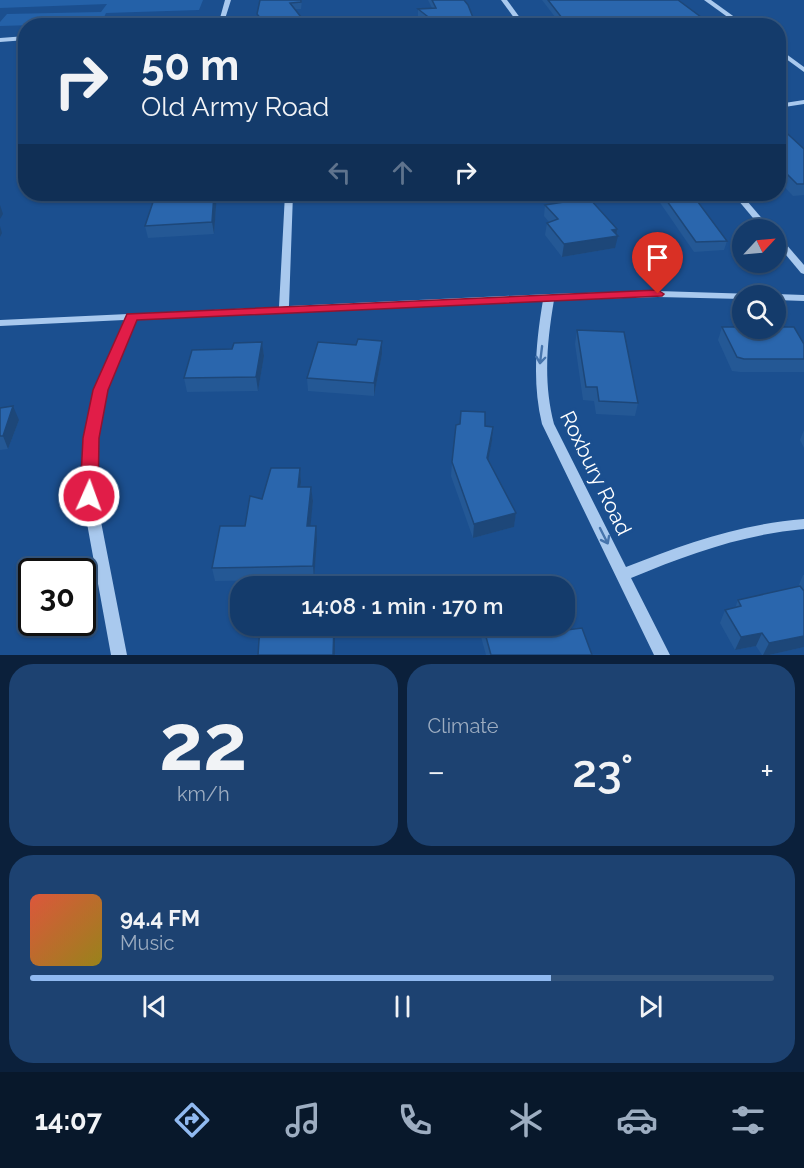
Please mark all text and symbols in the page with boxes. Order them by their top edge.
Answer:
text: 50 m [141,41,239,90]
icon: right [42,42,120,120]
text: Old Army Road [141,91,329,122]
icon: left [323,156,356,189]
icon: ahead [386,156,419,189]
icon: right [449,156,482,189]
north arrow [732,219,786,273]
map controls [732,219,786,339]
pin [632,232,683,294]
icon: arrive [641,241,674,274]
button: search [732,285,786,339]
one-way arrow [535,344,546,364]
street label: Roxbury Road [555,407,637,539]
position arrow [57,464,121,528]
one-way arrow [598,526,610,544]
speed limit sign: 30 [18,558,96,636]
text: 14:08 · 1 min · 170 m [302,593,503,619]
text: 22 [159,697,247,788]
text: Climate [428,714,499,738]
text: 23° [572,745,633,798]
text: − [428,752,445,791]
text: + [760,752,774,791]
text: km/h [177,782,230,806]
text: 94.4 FM [120,905,200,931]
text: Music [120,931,174,955]
icon: previous [138,990,171,1023]
icon: pause [386,990,419,1023]
icon: next [634,990,667,1023]
icon: directions [171,1099,213,1141]
icon: music [282,1099,324,1141]
icon: phone [394,1099,436,1141]
icon: climate [505,1099,547,1141]
icon: car [616,1099,658,1141]
icon: filters [727,1099,769,1141]
text: 14:07 [35,1105,102,1136]

